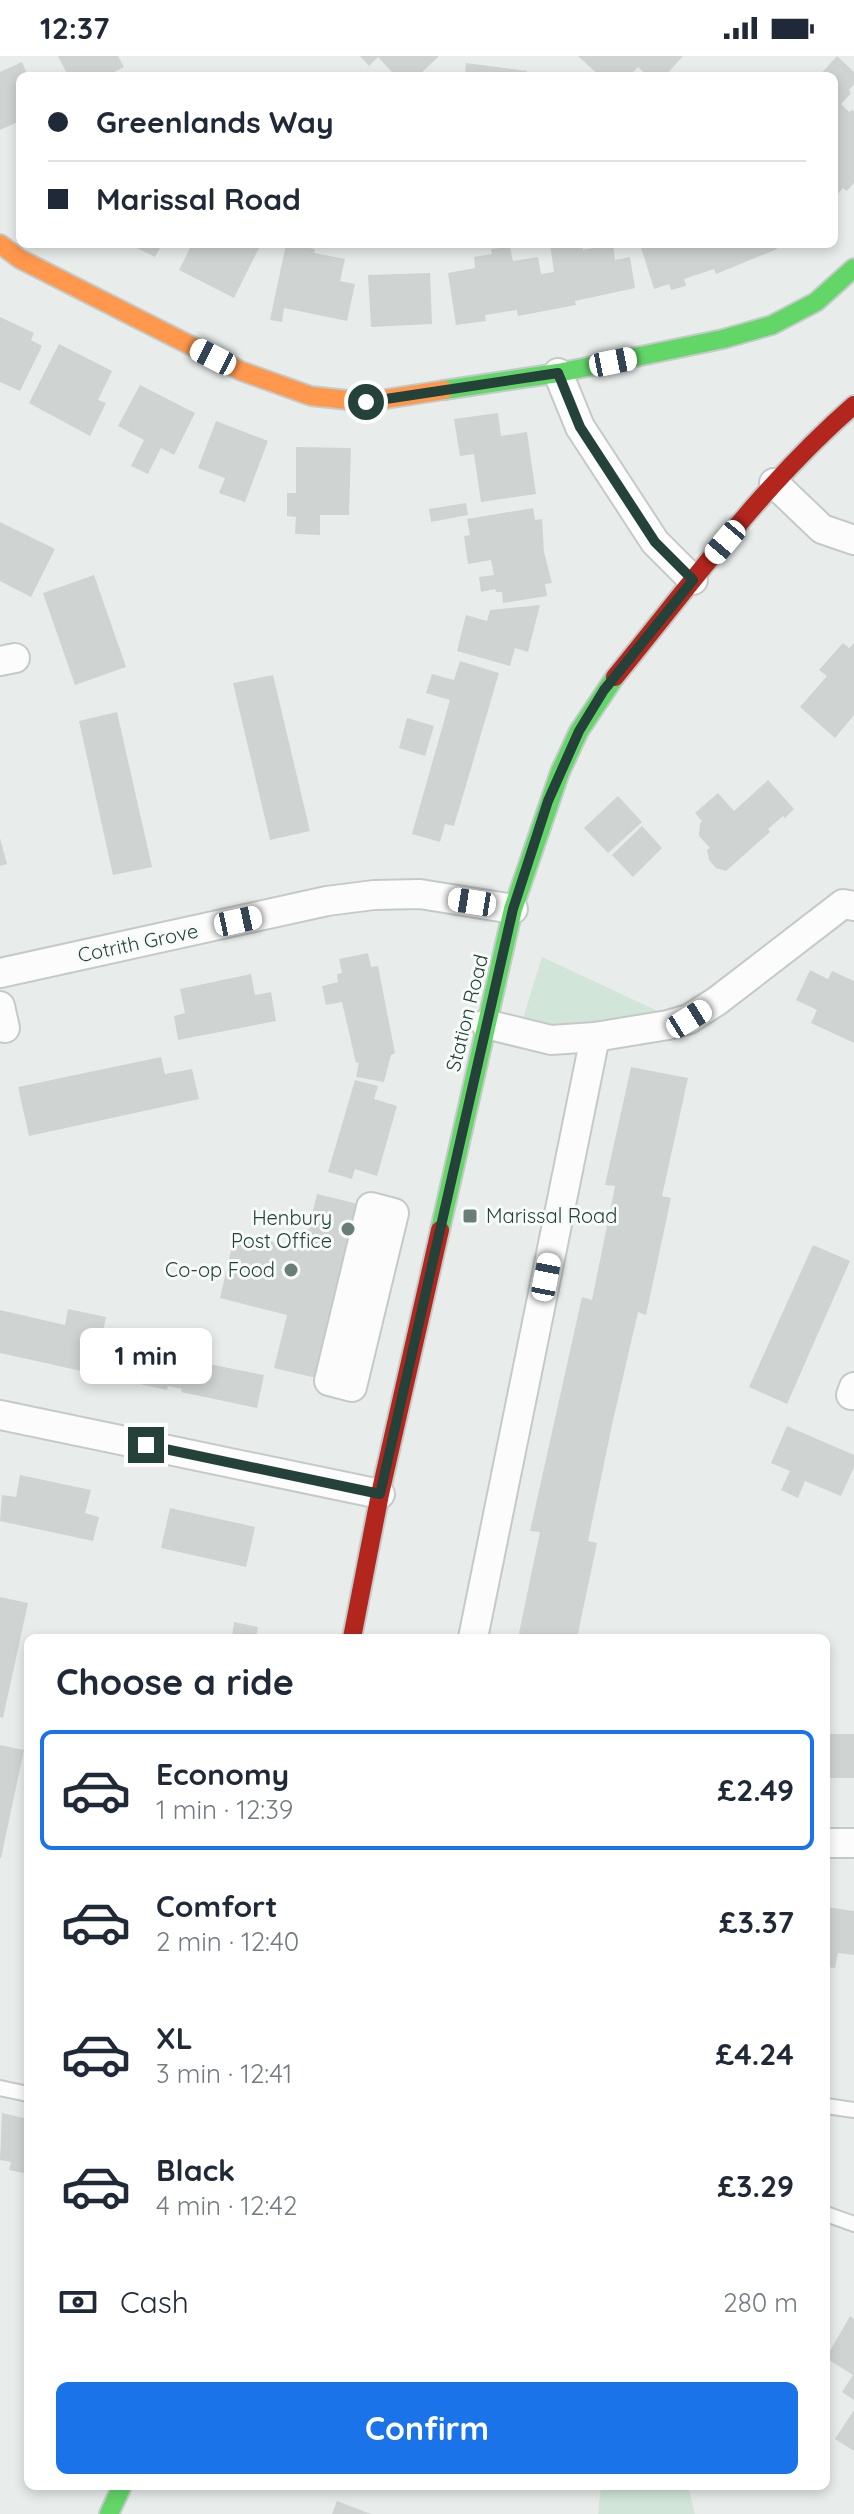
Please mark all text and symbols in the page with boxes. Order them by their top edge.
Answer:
text: 12:37 [40,9,110,47]
text: Greenlands Way [96,103,334,141]
text: Marissal Road [96,180,301,218]
car [186,335,240,379]
car [587,346,639,378]
route start [348,384,384,420]
car [700,516,750,568]
car [446,886,498,918]
car [212,904,264,938]
street label: Cotrith Grove [75,918,200,967]
street label: Station Road [440,952,493,1074]
car [662,996,716,1042]
place label: Marissal Road [486,1203,617,1228]
place label: Henbury Post Office [231,1205,332,1253]
marker: Marissal Road [461,1207,479,1225]
marker: Henbury Post Office [339,1220,357,1238]
car [530,1251,562,1303]
place label: Co-op Food [165,1257,275,1282]
marker: Co-op Food [282,1261,300,1279]
callout: 1 min [80,1329,212,1385]
text: 1 min [115,1339,178,1372]
route end [128,1427,164,1463]
text: Choose a ride [56,1659,294,1704]
icon: car [60,1754,132,1826]
text: Economy [156,1755,289,1793]
text: £2.49 [718,1771,794,1809]
text: 1 min · 12:39 [156,1793,293,1826]
icon: car [60,1886,132,1958]
text: Comfort [156,1887,277,1925]
text: £3.37 [719,1903,794,1941]
text: 2 min · 12:40 [156,1925,299,1958]
icon: car [60,2018,132,2090]
text: XL [156,2019,193,2057]
text: £4.24 [715,2035,794,2073]
text: 3 min · 12:41 [156,2057,292,2090]
icon: car [60,2150,132,2222]
text: Black [156,2151,235,2189]
text: £3.29 [718,2167,794,2205]
text: 4 min · 12:42 [156,2189,297,2222]
icon: cash [56,2280,100,2324]
text: Cash [120,2283,189,2321]
text: 280 m [723,2286,798,2319]
button: Confirm [56,2382,798,2474]

